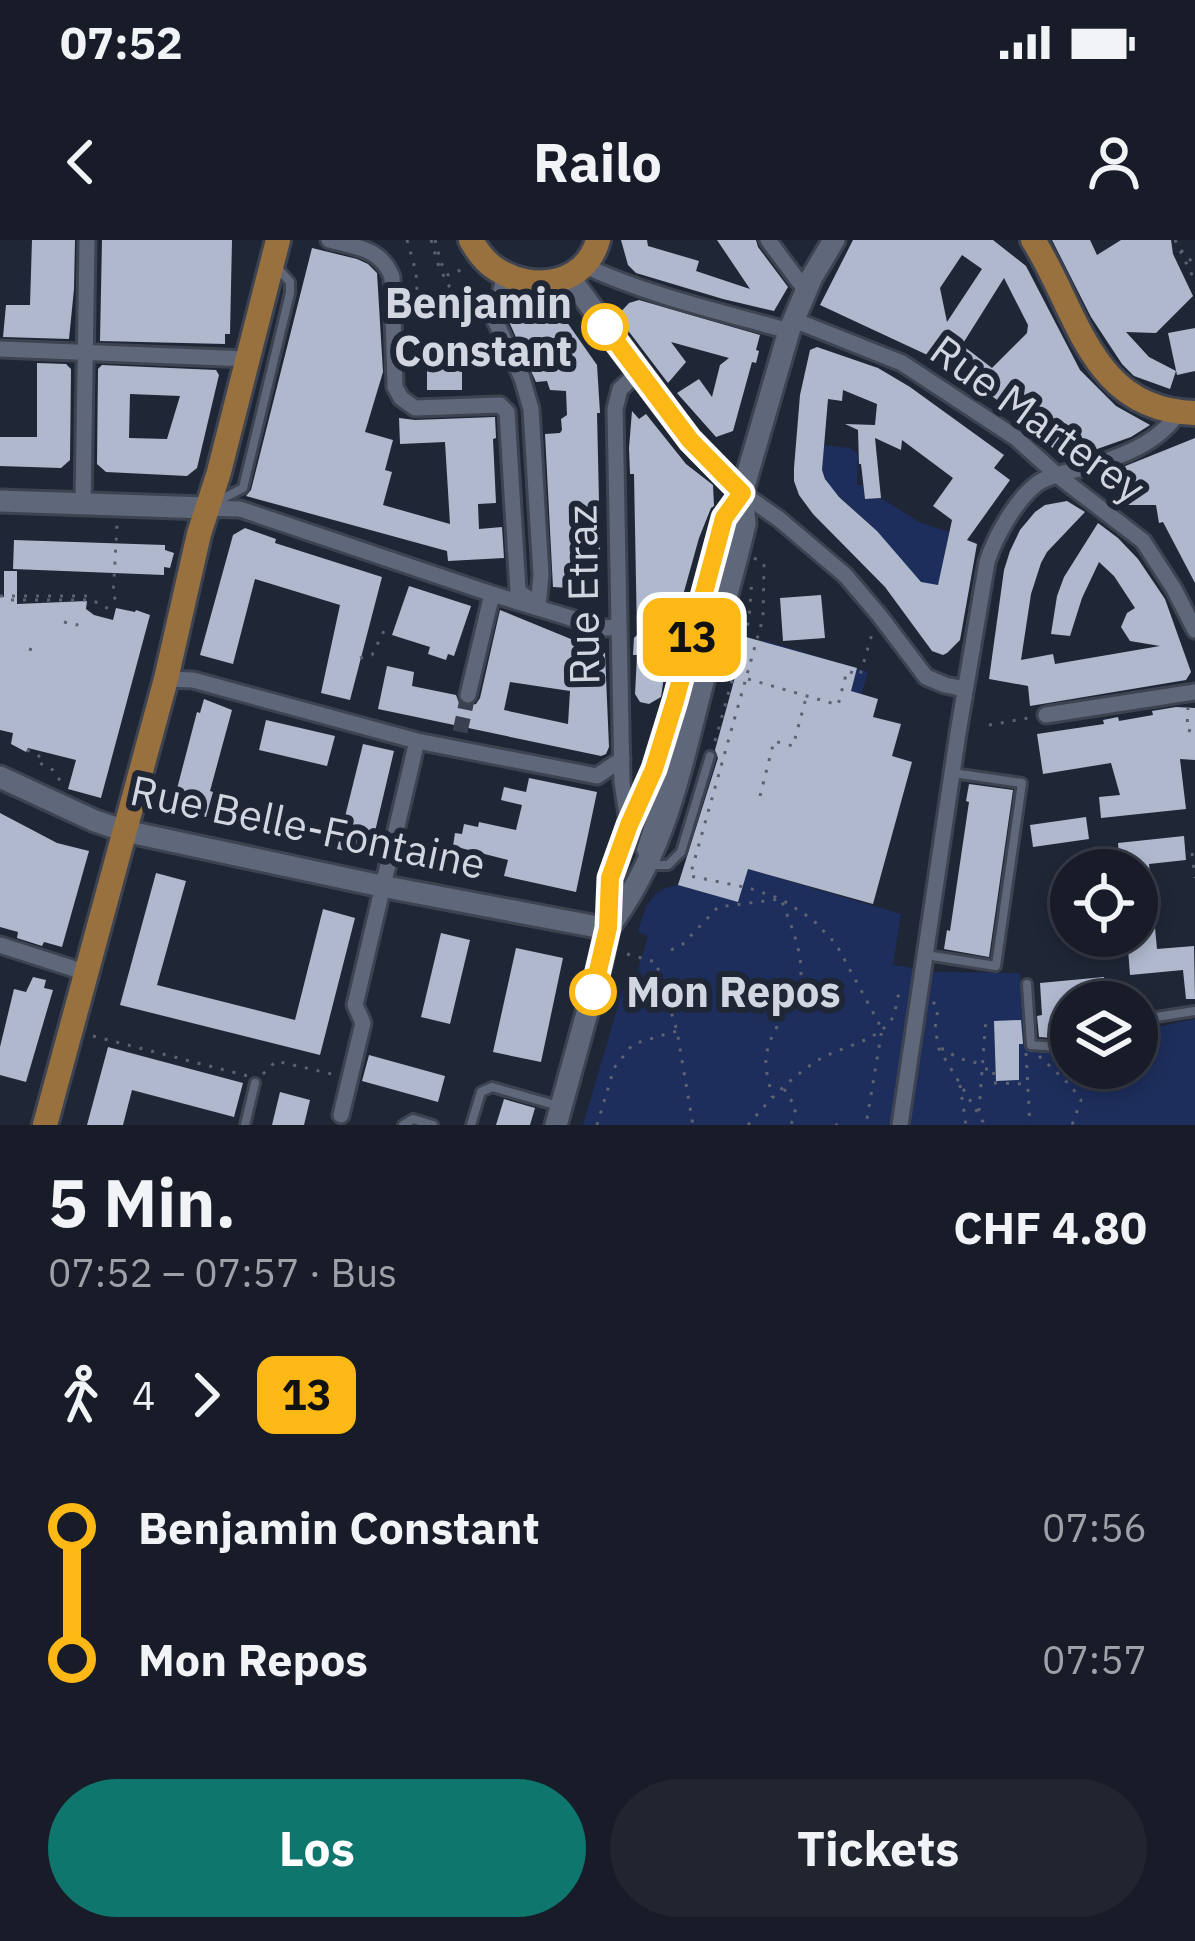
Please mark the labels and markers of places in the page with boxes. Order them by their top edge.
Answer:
place label: Benjamin Constant [385,275,572,378]
marker: Benjamin Constant [583,305,627,349]
place label: Mon Repos [626,964,841,1019]
marker: Mon Repos [571,970,615,1014]

